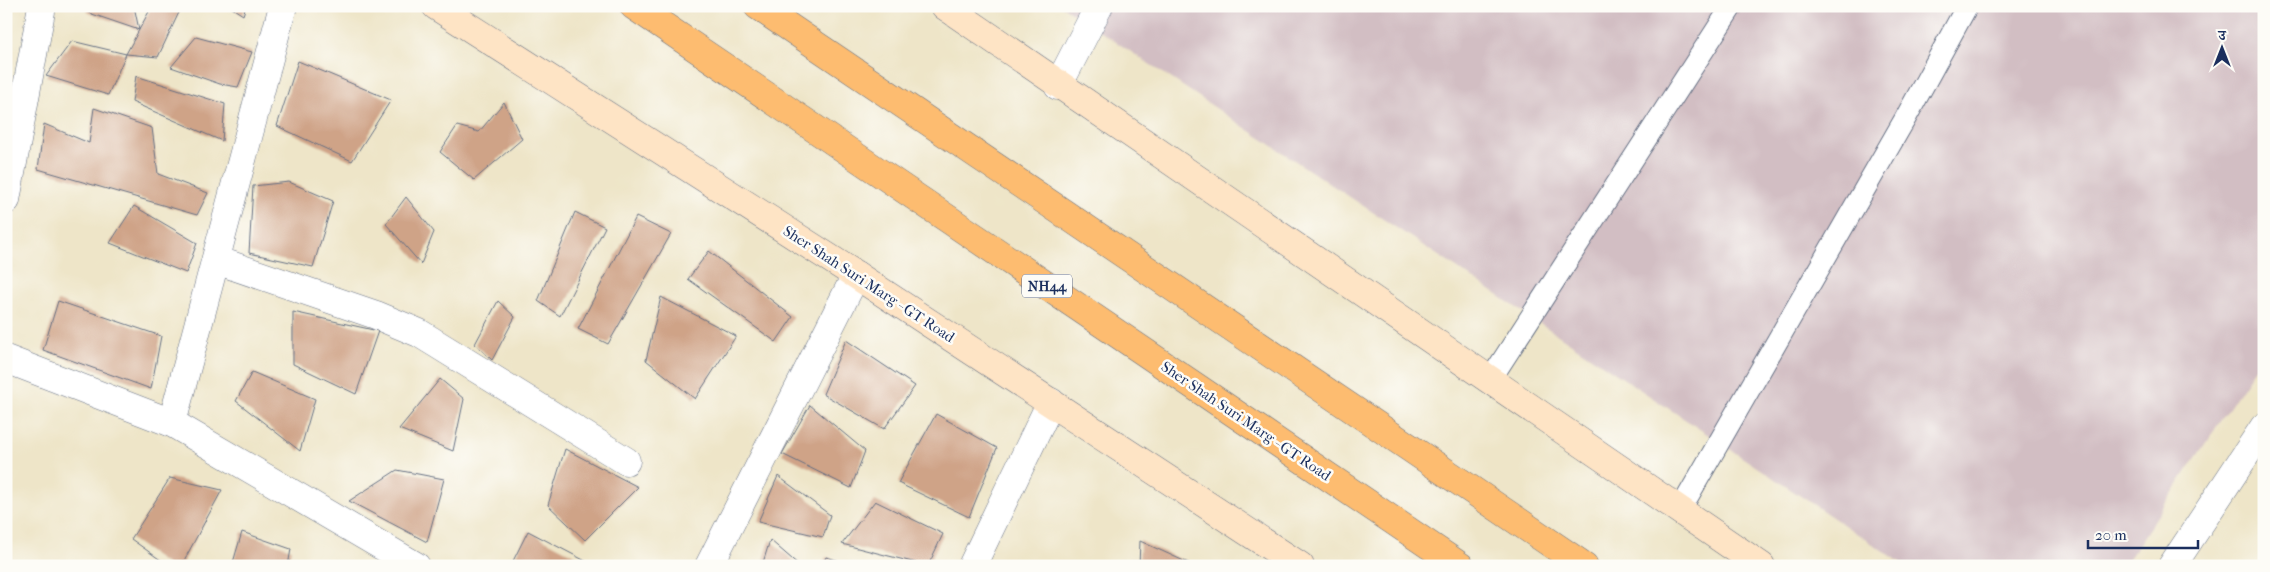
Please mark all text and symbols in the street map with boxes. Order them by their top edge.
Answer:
north arrow [2198,22,2248,72]
text: उ [2217,27,2226,44]
street label: Sher Shah Suri Marg - GT Road [780,222,959,347]
road number: NH44 [1022,274,1072,298]
street label: Sher Shah Suri Marg - GT Road [1158,357,1335,485]
scale bar [2088,517,2198,549]
text: 20 m [2095,526,2127,544]

